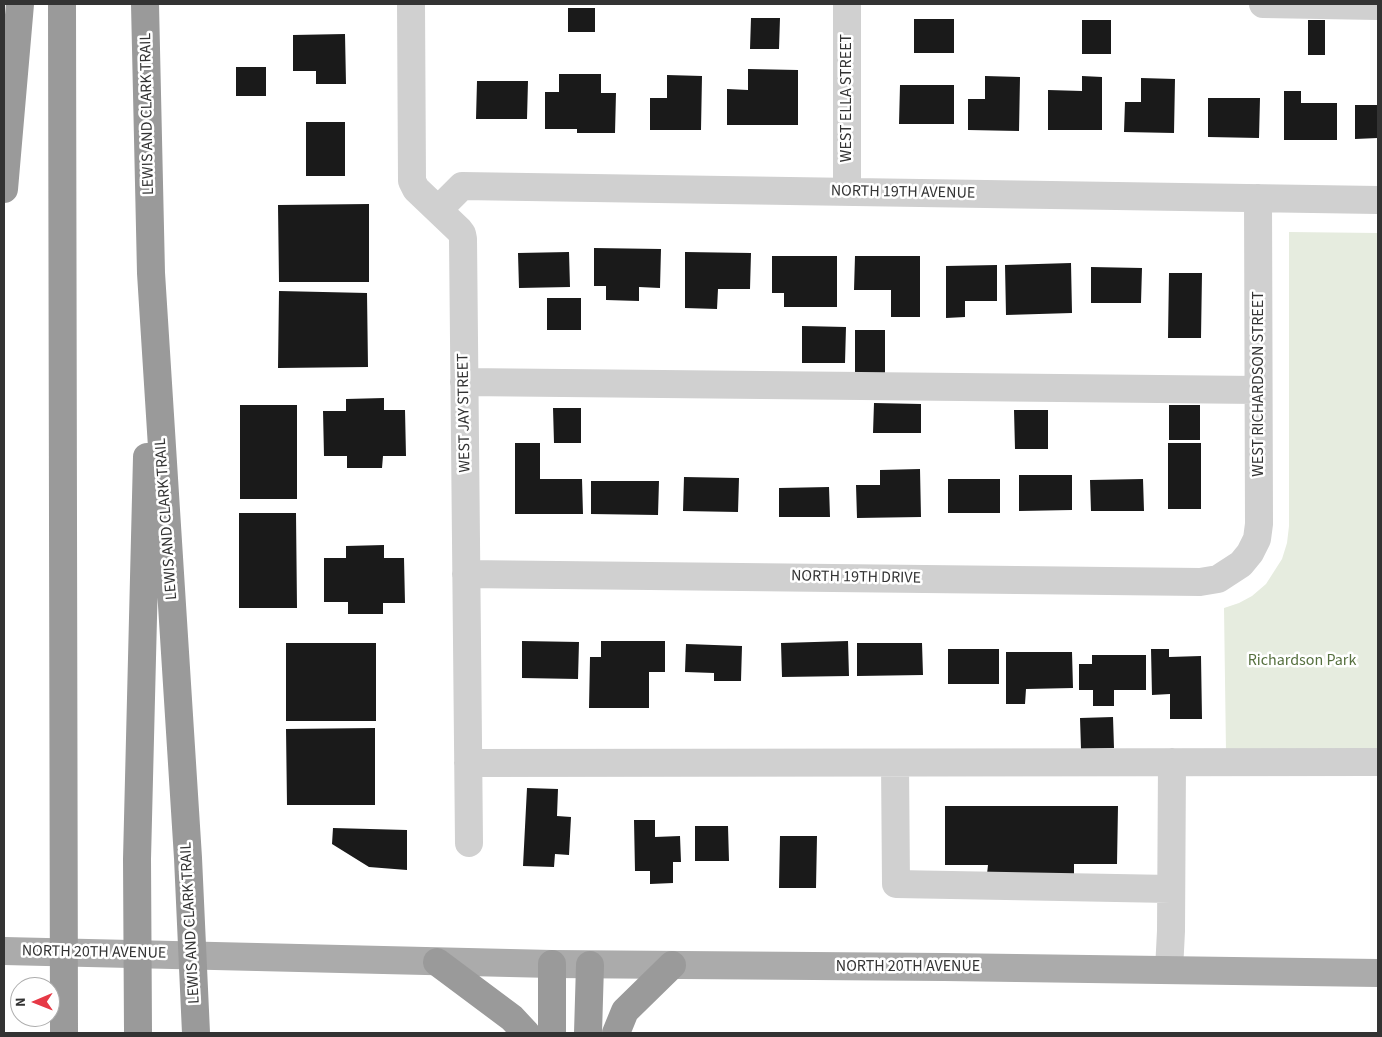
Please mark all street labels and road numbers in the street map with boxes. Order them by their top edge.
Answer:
street label: LEWIS AND CLARK TRAIL [137,33,159,195]
street label: WEST ELLA STREET [837,34,857,162]
street label: NORTH 19TH AVENUE [831,182,975,204]
street label: WEST RICHARDSON STREET [1249,291,1269,477]
street label: WEST JAY STREET [454,353,476,473]
street label: LEWIS AND CLARK TRAIL [152,437,182,601]
street label: NORTH 19TH DRIVE [791,567,921,589]
street label: LEWIS AND CLARK TRAIL [177,841,205,1005]
street label: NORTH 20TH AVENUE [22,942,166,964]
street label: NORTH 20TH AVENUE [836,957,980,977]

